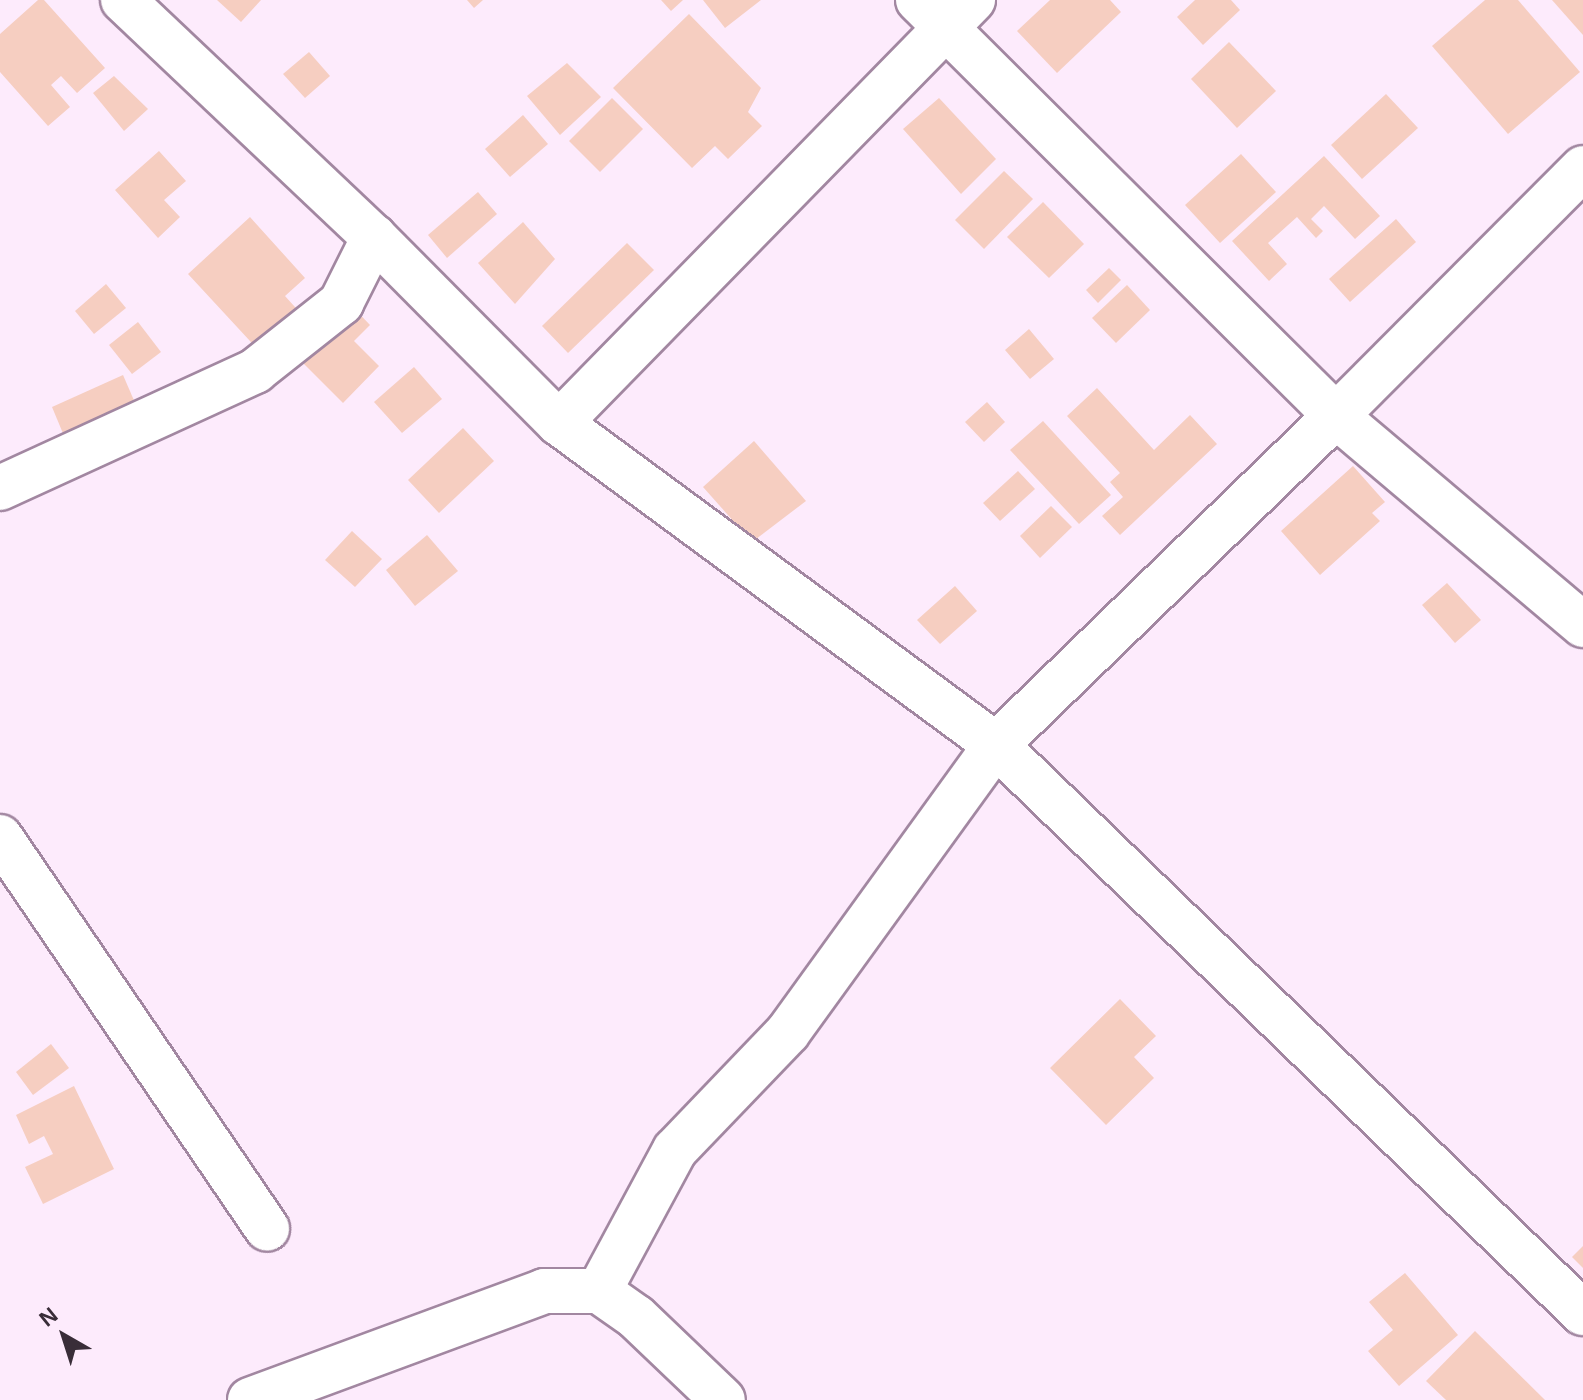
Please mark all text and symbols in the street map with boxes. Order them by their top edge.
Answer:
north arrow [24,1296,104,1376]
text: N [35,1302,63,1332]

